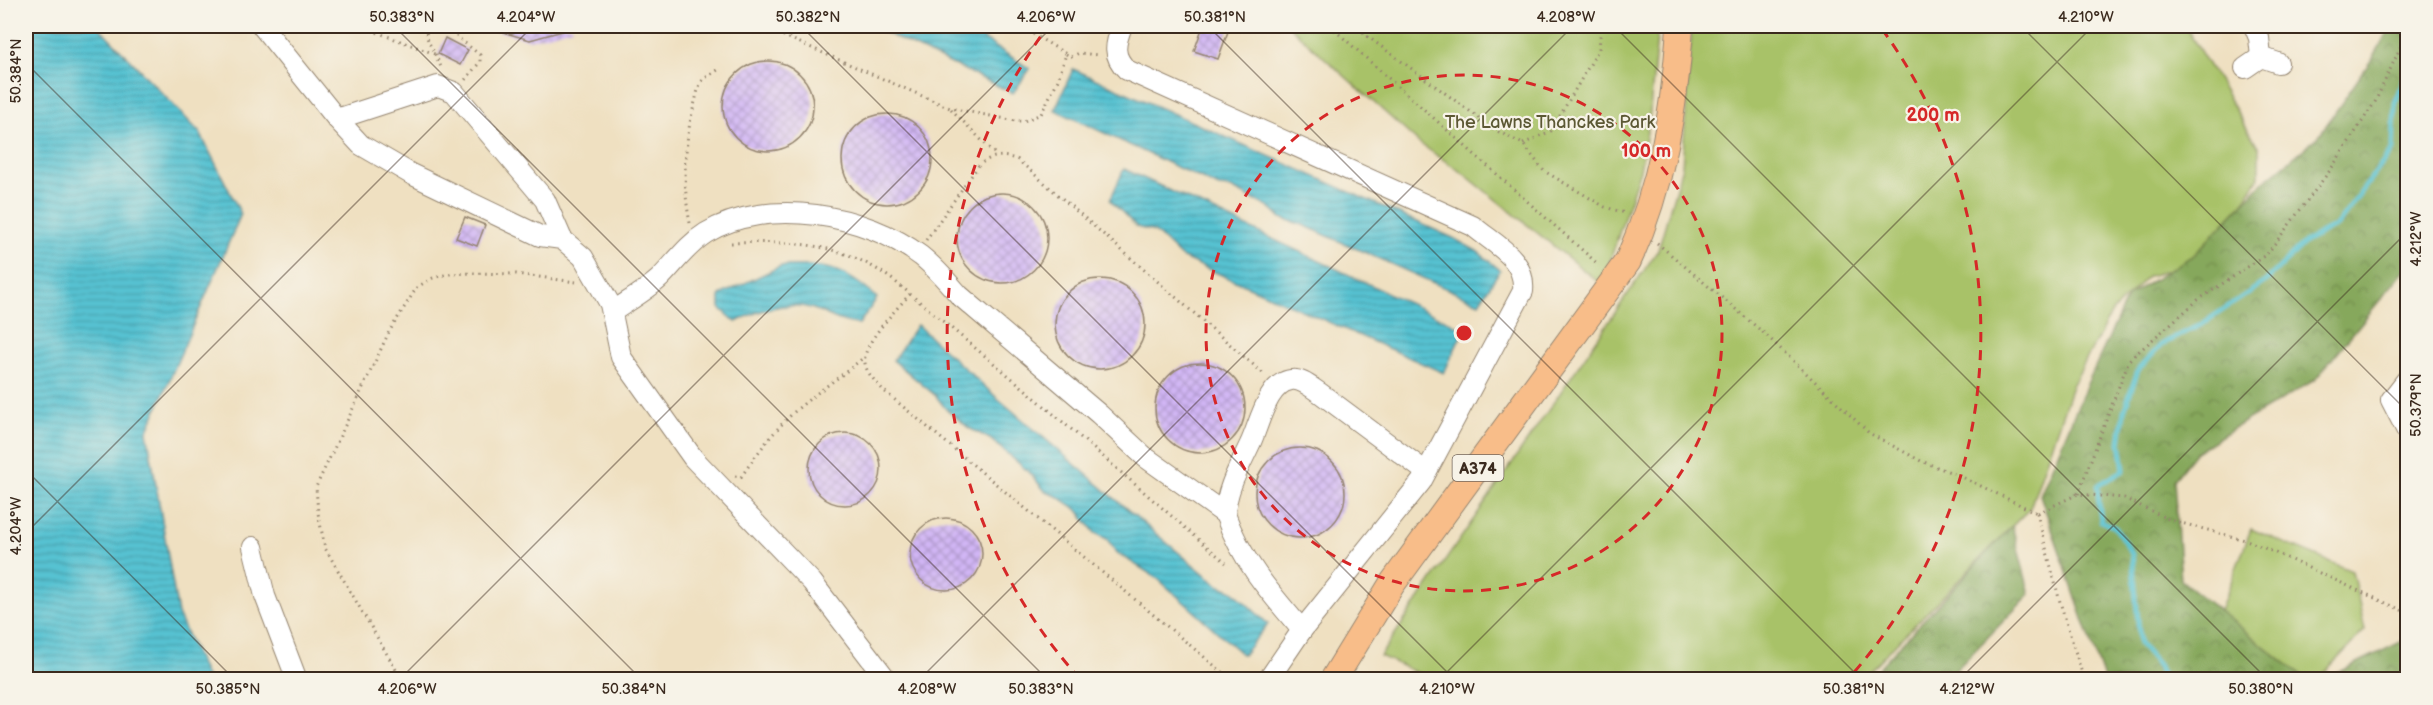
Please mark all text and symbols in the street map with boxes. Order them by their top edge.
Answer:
text: 50.383°N [369,8,435,27]
text: 4.204°W [497,8,556,27]
text: 50.382°N [776,8,840,27]
text: 4.206°W [1016,8,1076,27]
text: 50.381°N [1184,8,1246,27]
text: 4.208°W [1536,8,1596,27]
text: 4.210°W [2058,8,2114,27]
text: 50.384°N [7,38,26,104]
text: 200 m [1906,105,1960,126]
park label: The Lawns Thanckes Park [1445,112,1655,133]
text: 100 m [1621,141,1671,162]
text: 4.212°W [2407,211,2426,267]
centre of rings [1454,323,1474,343]
text: 50.379°N [2407,373,2426,437]
road number: A374 [1452,455,1504,481]
text: 4.204°W [7,496,26,555]
text: 50.385°N [196,680,260,699]
text: 4.206°W [377,680,437,699]
text: 50.384°N [601,680,667,699]
text: 4.208°W [897,680,957,699]
text: 50.383°N [1008,680,1074,699]
text: 4.210°W [1419,680,1475,699]
text: 50.381°N [1823,680,1885,699]
text: 4.212°W [1939,680,1995,699]
text: 50.380°N [2228,680,2294,699]

